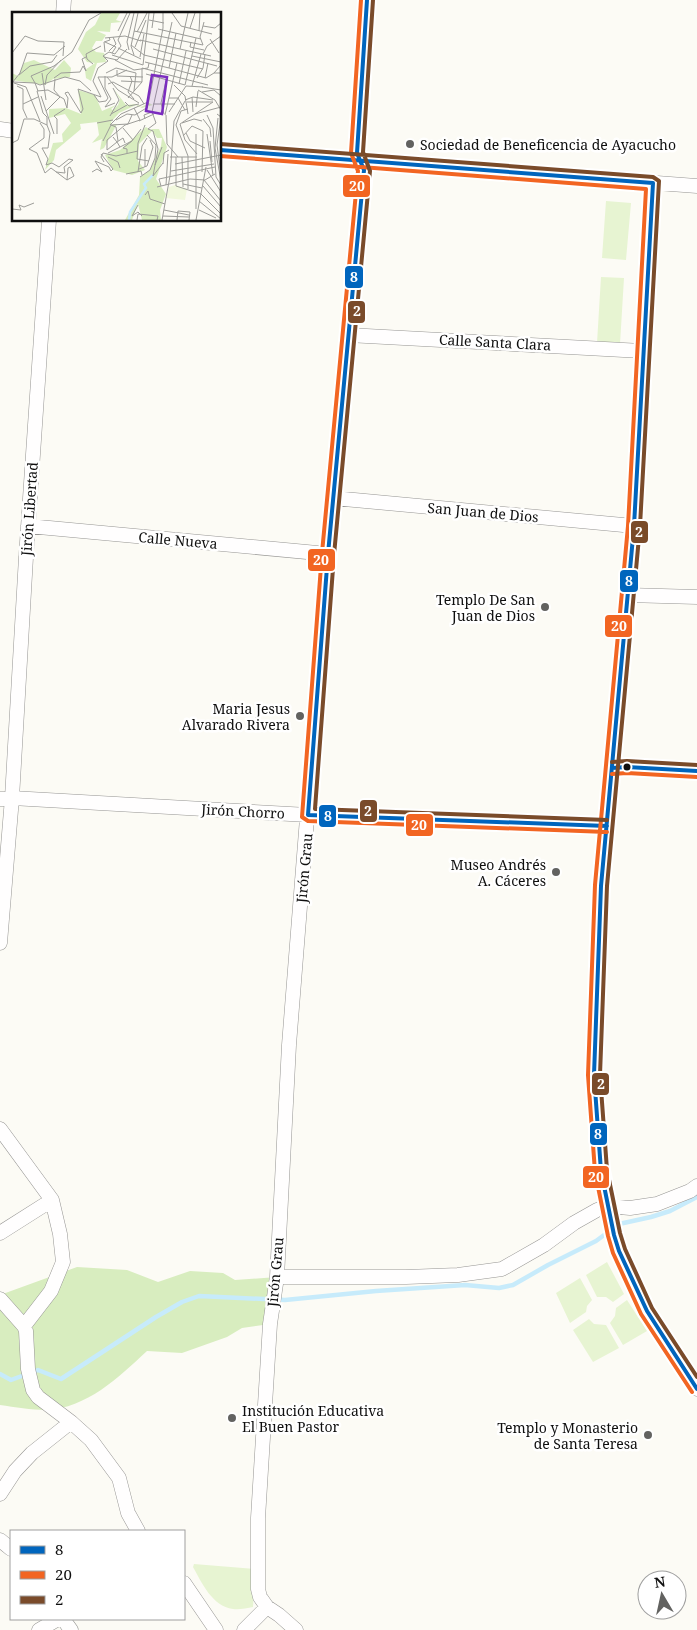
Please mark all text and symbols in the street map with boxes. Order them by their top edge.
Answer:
inset map [12,12,221,221]
place label: Sociedad de Beneficencia de Ayacucho [420,135,676,154]
marker: Sociedad de Beneficencia de Ayacucho [404,138,416,150]
line badge: 20 [342,174,371,198]
text: 20 [349,176,365,195]
line badge: 8 [344,265,364,289]
text: 8 [350,267,358,286]
line badge: 2 [347,300,366,324]
text: 2 [353,301,361,320]
street label: Calle Santa Clara [438,330,552,354]
street label: Jirón Libertad [16,461,42,558]
street label: San Juan de Dios [427,498,539,526]
line badge: 2 [630,520,649,544]
text: 2 [635,522,643,541]
street label: Calle Nueva [138,527,218,553]
line badge: 20 [307,548,336,572]
text: 20 [313,550,329,569]
line badge: 8 [619,569,639,593]
text: 8 [625,571,633,590]
place label: Templo De San Juan de Dios [436,590,535,625]
marker: Templo De San Juan de Dios [539,601,551,613]
line badge: 20 [604,614,633,638]
text: 20 [611,616,627,635]
place label: Maria Jesus Alvarado Rivera [182,699,290,734]
marker: Maria Jesus Alvarado Rivera [294,710,306,722]
unlabelled marker [622,762,632,772]
street label: Jirón Chorro [200,799,285,823]
line badge: 2 [359,799,378,823]
text: 2 [364,801,372,820]
line badge: 8 [318,804,337,828]
text: 8 [324,806,332,825]
line badge: 20 [405,813,434,837]
text: 20 [411,815,427,834]
street label: Jirón Grau [291,832,317,905]
place label: Museo Andrés A. Cáceres [451,855,546,890]
marker: Museo Andrés A. Cáceres [550,866,562,878]
line badge: 2 [591,1072,610,1096]
text: 2 [597,1074,605,1093]
line badge: 8 [589,1122,608,1146]
text: 8 [594,1124,602,1143]
line badge: 20 [582,1165,610,1189]
text: 20 [588,1167,604,1186]
street label: Jirón Grau [262,1236,288,1309]
place label: Institución Educativa El Buen Pastor [242,1401,384,1436]
marker: Institución Educativa El Buen Pastor [226,1412,238,1424]
place label: Templo y Monasterio de Santa Teresa [497,1418,638,1453]
marker: Templo y Monasterio de Santa Teresa [642,1429,654,1441]
legend [10,1530,185,1620]
text: 8 [55,1539,63,1559]
text: 20 [55,1564,72,1584]
north arrow [637,1570,687,1620]
text: N [653,1571,667,1592]
text: 2 [55,1589,63,1609]

